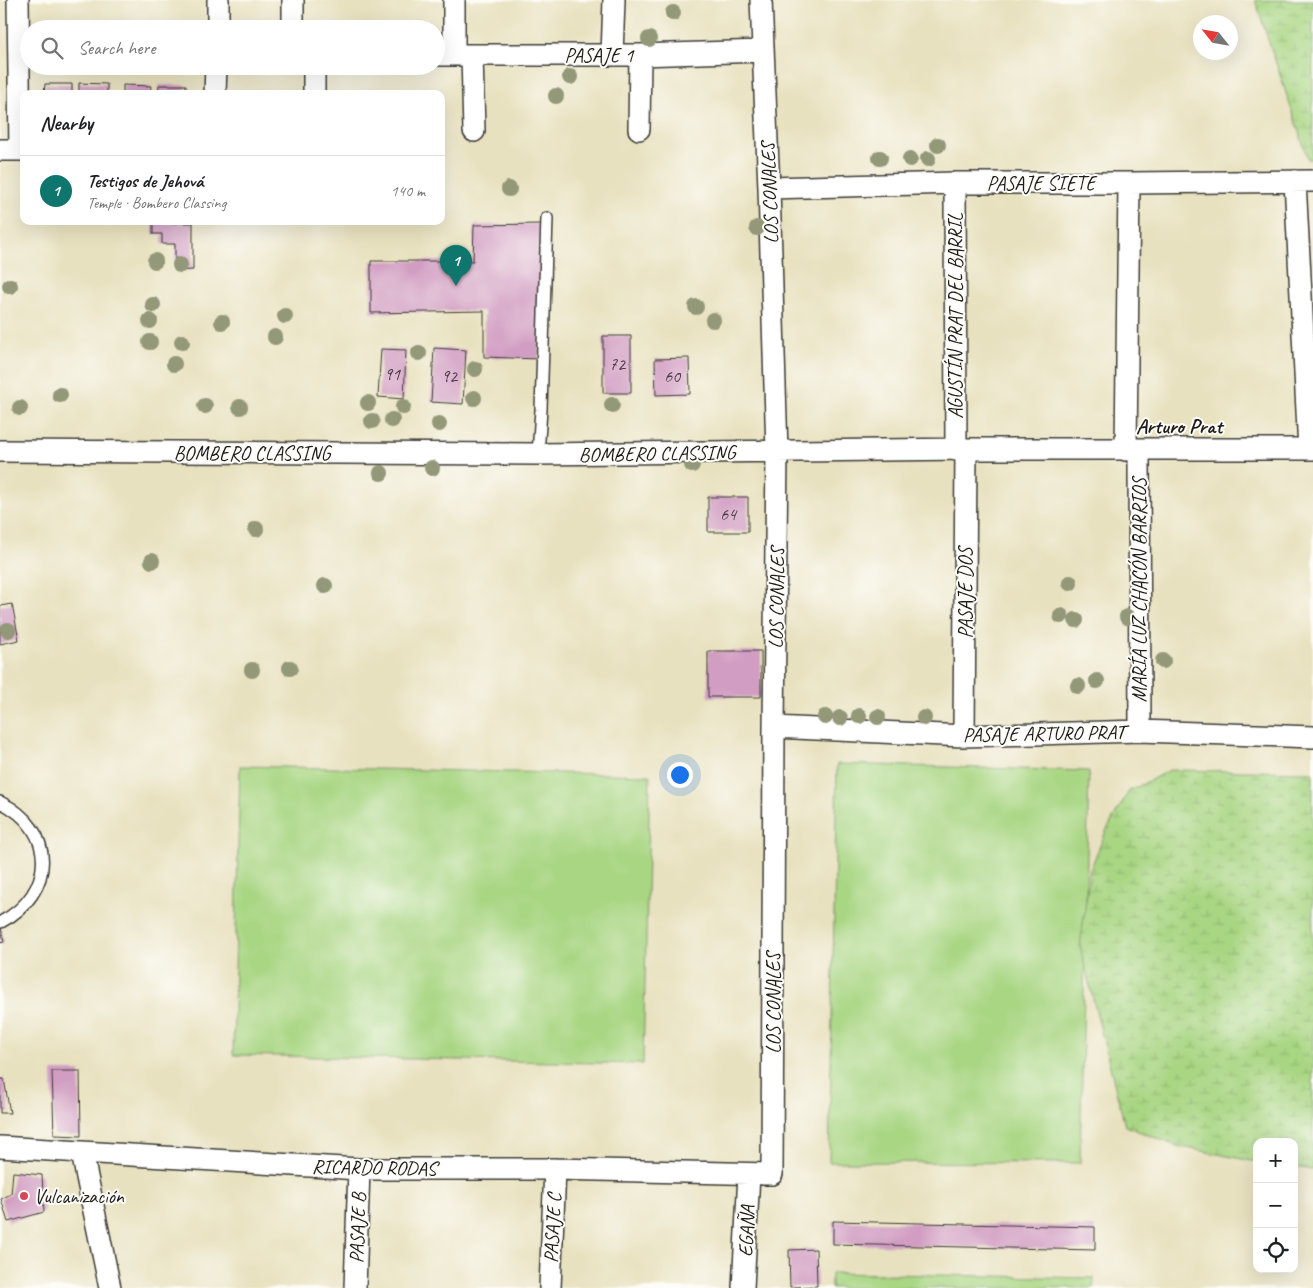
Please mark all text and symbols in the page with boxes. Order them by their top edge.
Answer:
north arrow [1193,15,1238,60]
search box [20,20,445,75]
icon: search [38,34,66,62]
text: Search here [78,36,155,60]
street label: PASAJE 1 [564,43,635,68]
text: Nearby [40,110,93,136]
street label: LOS CONALES [755,139,784,244]
text: Testigos de Jehová [87,169,203,193]
street label: PASAJE SIETE [987,171,1098,196]
text: 1 [52,181,60,201]
text: 140 m [391,181,425,201]
text: Temple · Bombero Classing [87,193,226,213]
street label: AGUSTÍN PRAT DEL BARRIL [943,213,968,419]
pin: 1 [440,245,472,286]
house number: 72 [609,353,627,375]
house number: 91 [384,363,401,385]
house number: 92 [441,365,459,387]
house number: 60 [664,365,682,387]
district label: Arturo Prat [1136,413,1225,439]
street label: BOMBERO CLASSING [578,440,738,467]
street label: BOMBERO CLASSING [174,441,333,466]
street label: MARÍA LUZ CHACÓN BARRIOS [1127,475,1152,702]
house number: 64 [720,503,738,525]
street label: LOS CONALES [763,544,790,649]
street label: PASAJE DOS [953,545,978,639]
street label: PASAJE ARTURO PRAT [963,720,1130,747]
your location [667,762,693,788]
street label: LOS CONALES [761,949,786,1054]
map controls [1253,1138,1298,1273]
button: + [1253,1138,1298,1183]
street label: RICARDO RODAS [312,1154,441,1181]
button: − [1253,1183,1298,1228]
place label: Vulcanización [34,1184,125,1209]
marker: Vulcanización [18,1190,30,1202]
street label: PASAJE C [538,1190,567,1263]
street label: PASAJE B [344,1191,371,1264]
street label: EGAÑA [733,1204,760,1257]
button: locate [1253,1228,1298,1273]

